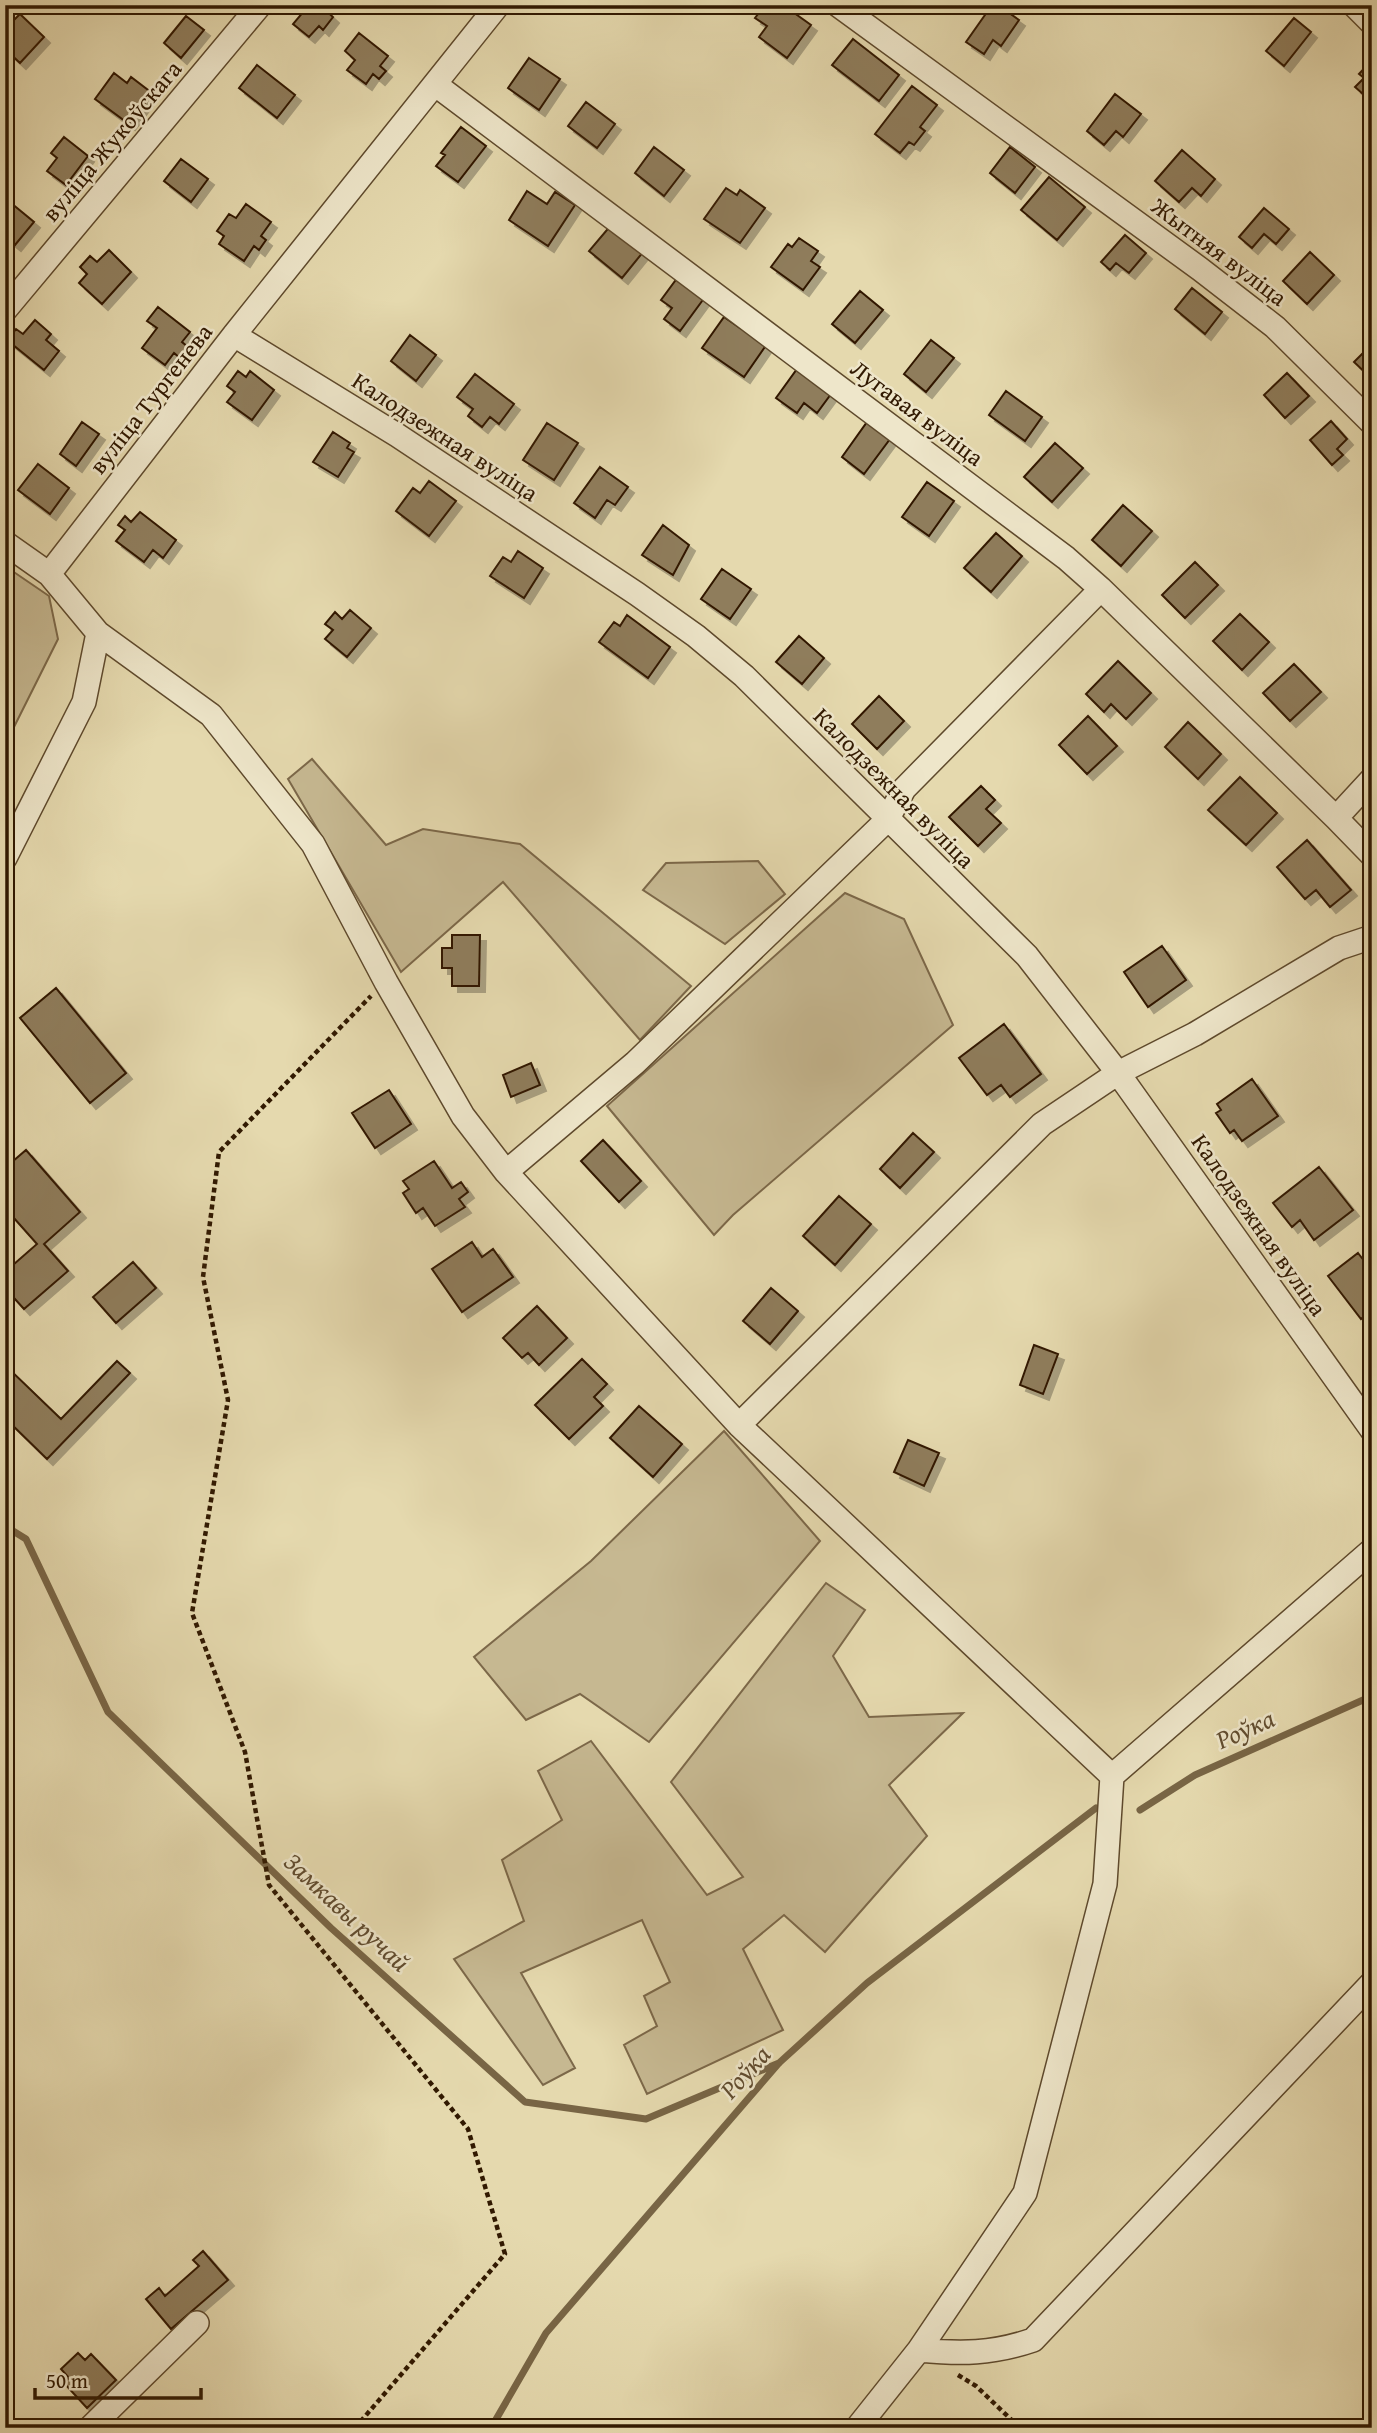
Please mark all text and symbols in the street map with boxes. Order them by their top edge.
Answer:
street label: вуліца Жукоўскага [34,52,190,229]
street label: Жытняя вуліца [1143,188,1295,315]
street label: вуліца Тургенева [81,316,221,481]
street label: Лугавая вуліца [843,351,992,475]
street label: Калодзежная вуліца [345,363,546,510]
street label: Калодзежная вуліца [806,699,983,877]
street label: Калодзежная вуліца [1183,1126,1336,1324]
water label: Роўка [1208,1698,1280,1759]
water label: Замкавы ручай [275,1843,419,1981]
water label: Роўка [709,2036,779,2108]
scale bar [35,2356,201,2400]
text: 50 m [46,2365,88,2396]

